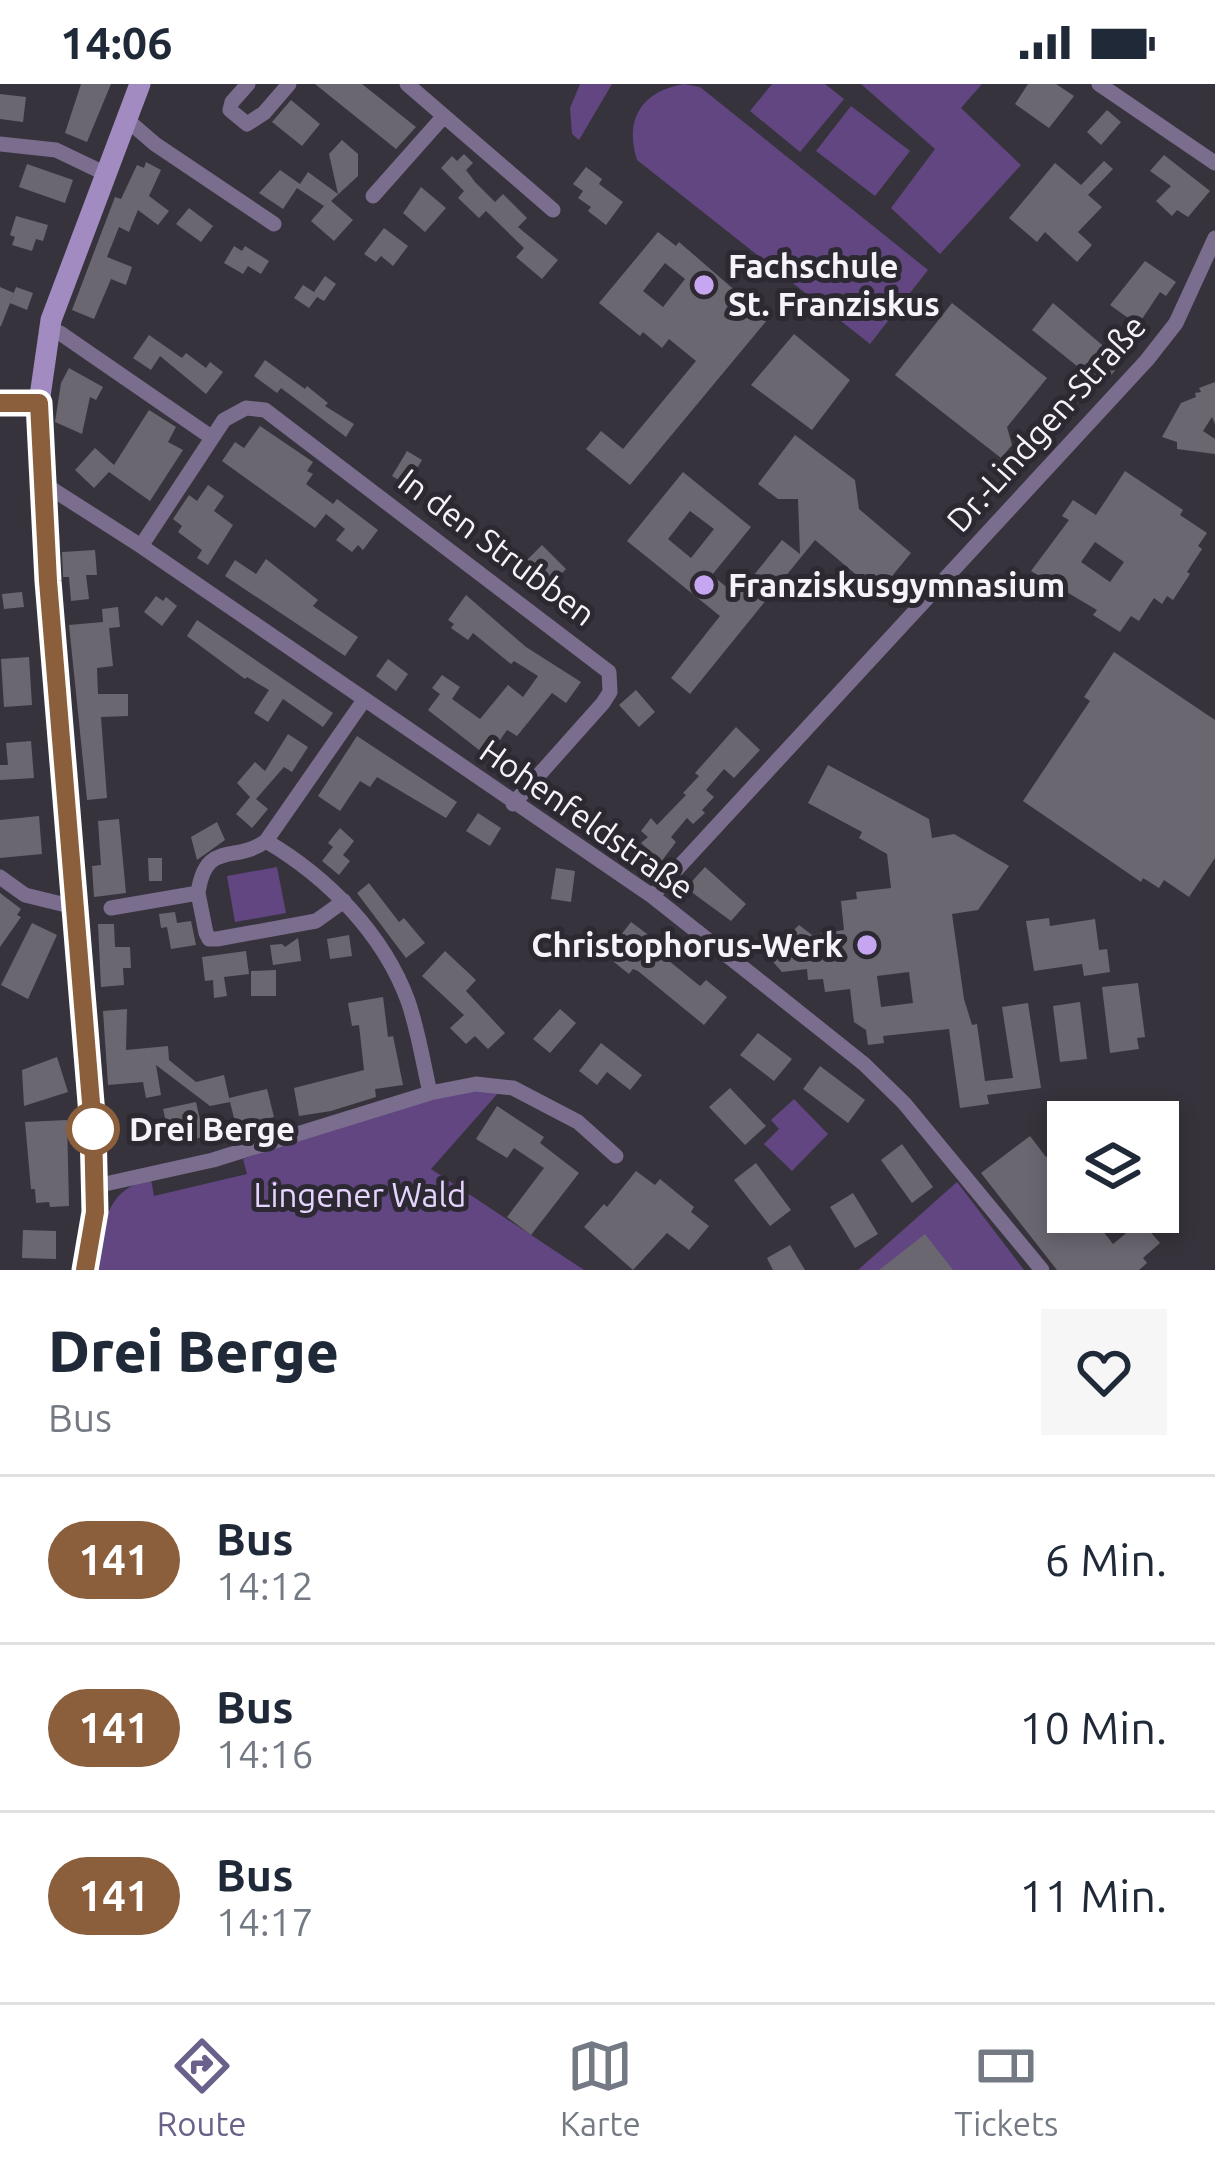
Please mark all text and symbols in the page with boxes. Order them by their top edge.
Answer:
text: 14:06 [60,17,173,68]
place label: Fachschule St. Franziskus [728,247,940,322]
marker: Fachschule St. Franziskus [691,272,717,298]
street label: Dr.-Lindgen-Straße [939,307,1152,538]
street label: In den Strubben [392,461,603,632]
place label: Franziskusgymnasium [728,566,1065,603]
marker: Franziskusgymnasium [691,572,717,598]
street label: Hohenfeldstraße [474,731,701,906]
place label: Christophorus-Werk [531,926,843,963]
marker: Christophorus-Werk [854,932,880,958]
map controls [1047,1101,1179,1233]
button: layers [1047,1101,1179,1233]
marker: Drei Berge [68,1104,118,1154]
place label: Drei Berge [129,1110,295,1147]
park label: Lingener Wald [254,1176,466,1213]
button: heart [1041,1309,1167,1435]
text: Drei Berge [48,1319,339,1383]
text: Bus [48,1396,112,1439]
text: Bus [216,1513,293,1564]
text: 6 Min. [1045,1534,1167,1585]
text: 141 [78,1536,150,1583]
text: 14:12 [216,1564,314,1607]
text: Bus [216,1681,293,1732]
text: 10 Min. [1019,1702,1167,1753]
text: 141 [78,1704,150,1751]
text: 14:16 [216,1732,314,1775]
text: Bus [216,1849,293,1900]
text: 11 Min. [1019,1870,1167,1921]
text: 141 [78,1872,150,1919]
text: 14:17 [216,1900,314,1943]
tab: Route [157,2033,247,2142]
tab: Karte [560,2033,641,2142]
tab: Tickets [954,2033,1058,2142]

